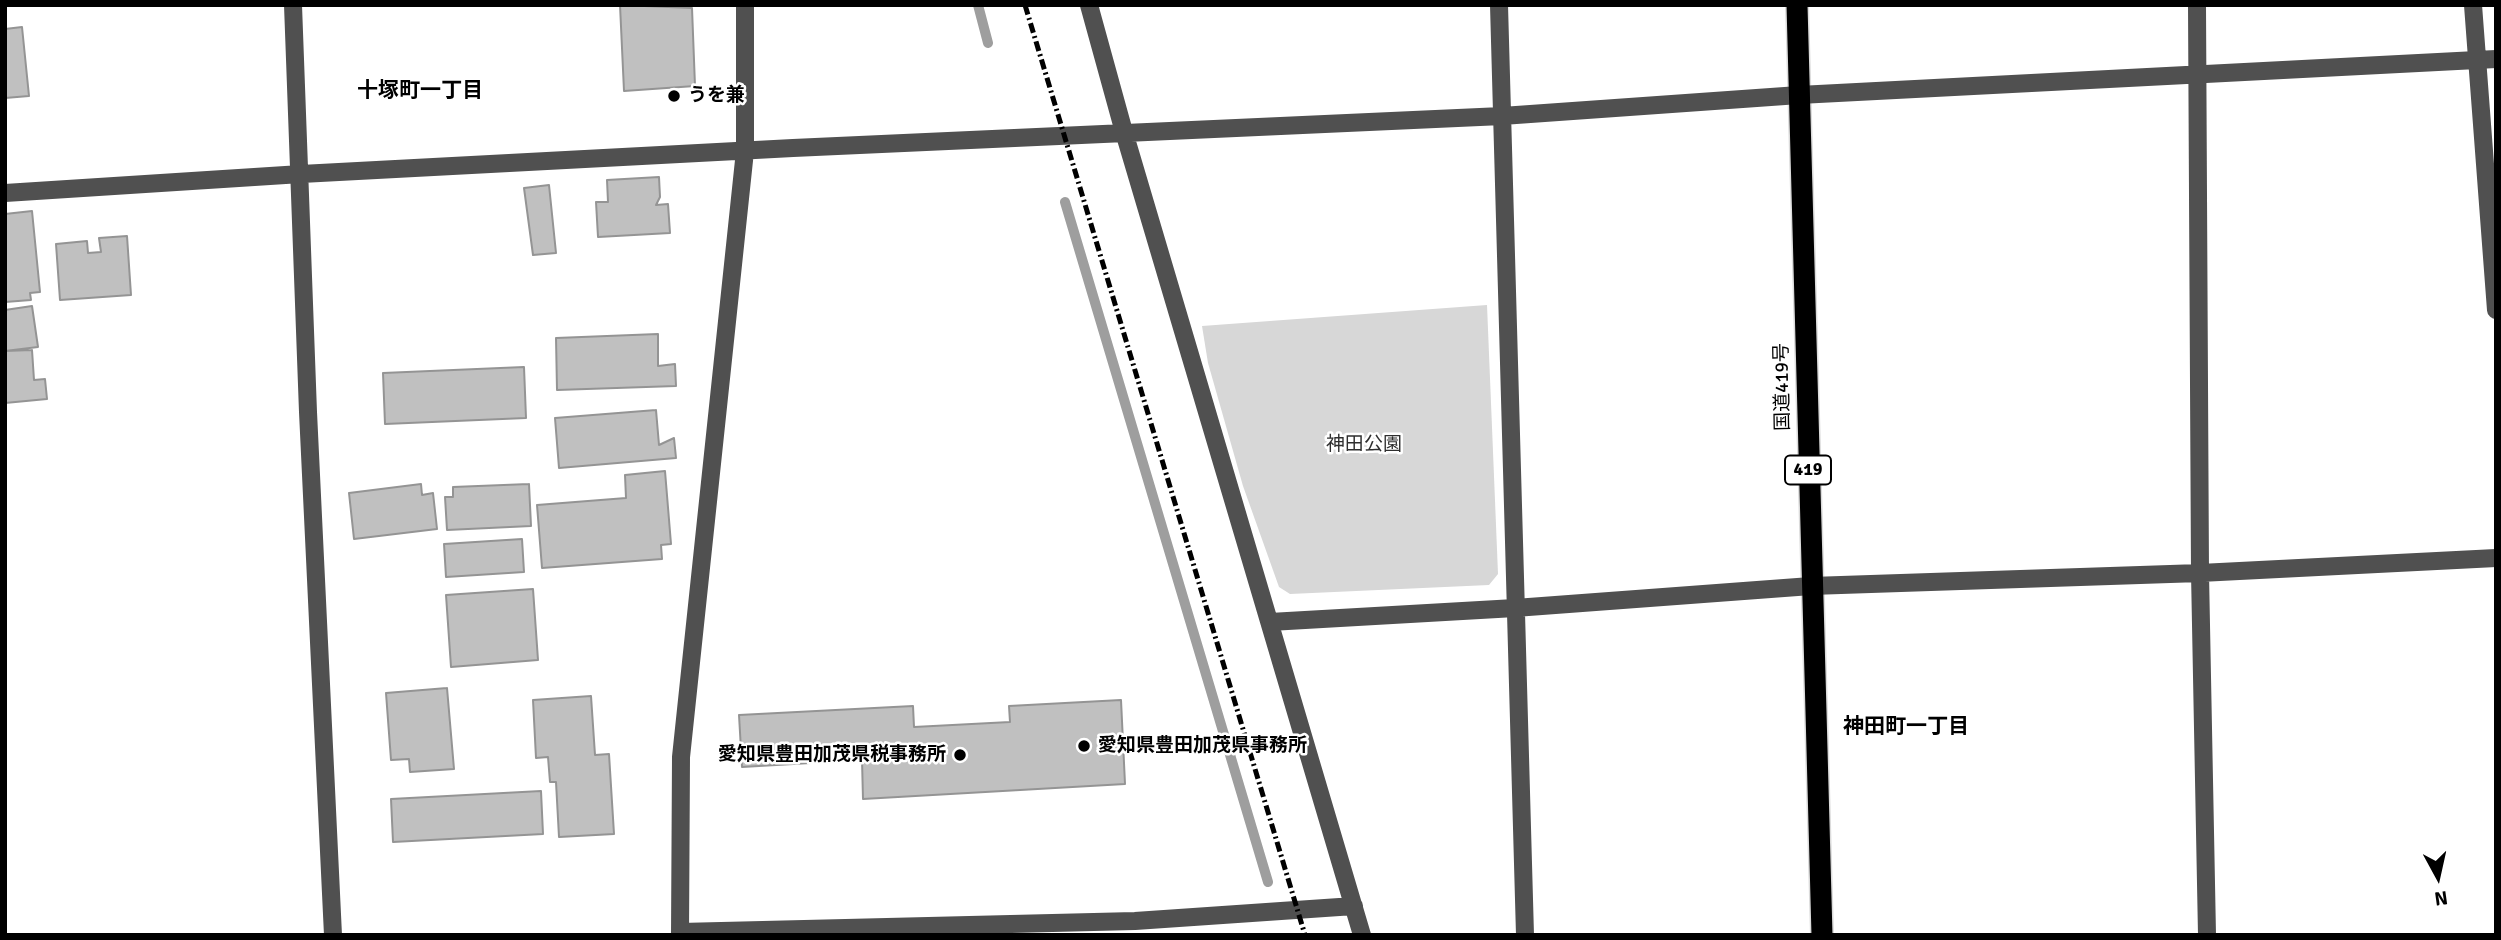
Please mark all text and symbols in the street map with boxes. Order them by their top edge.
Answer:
district label: 十塚町一丁目 [357,78,483,104]
place label: うを兼 [688,85,745,107]
marker: うを兼 [666,88,682,104]
street label: 国道419号 [1771,343,1795,431]
park label: 神田公園 [1326,434,1402,456]
road number: 419 [1785,456,1831,484]
district label: 神田町一丁目 [1843,714,1969,740]
place label: 愛知県豊田加茂県事務所 [1098,735,1307,757]
marker: 愛知県豊田加茂県事務所 [1076,738,1092,754]
place label: 愛知県豊田加茂県税事務所 [718,744,946,766]
marker: 愛知県豊田加茂県税事務所 [952,747,968,763]
north arrow [2403,842,2473,912]
text: N [2433,885,2449,911]

